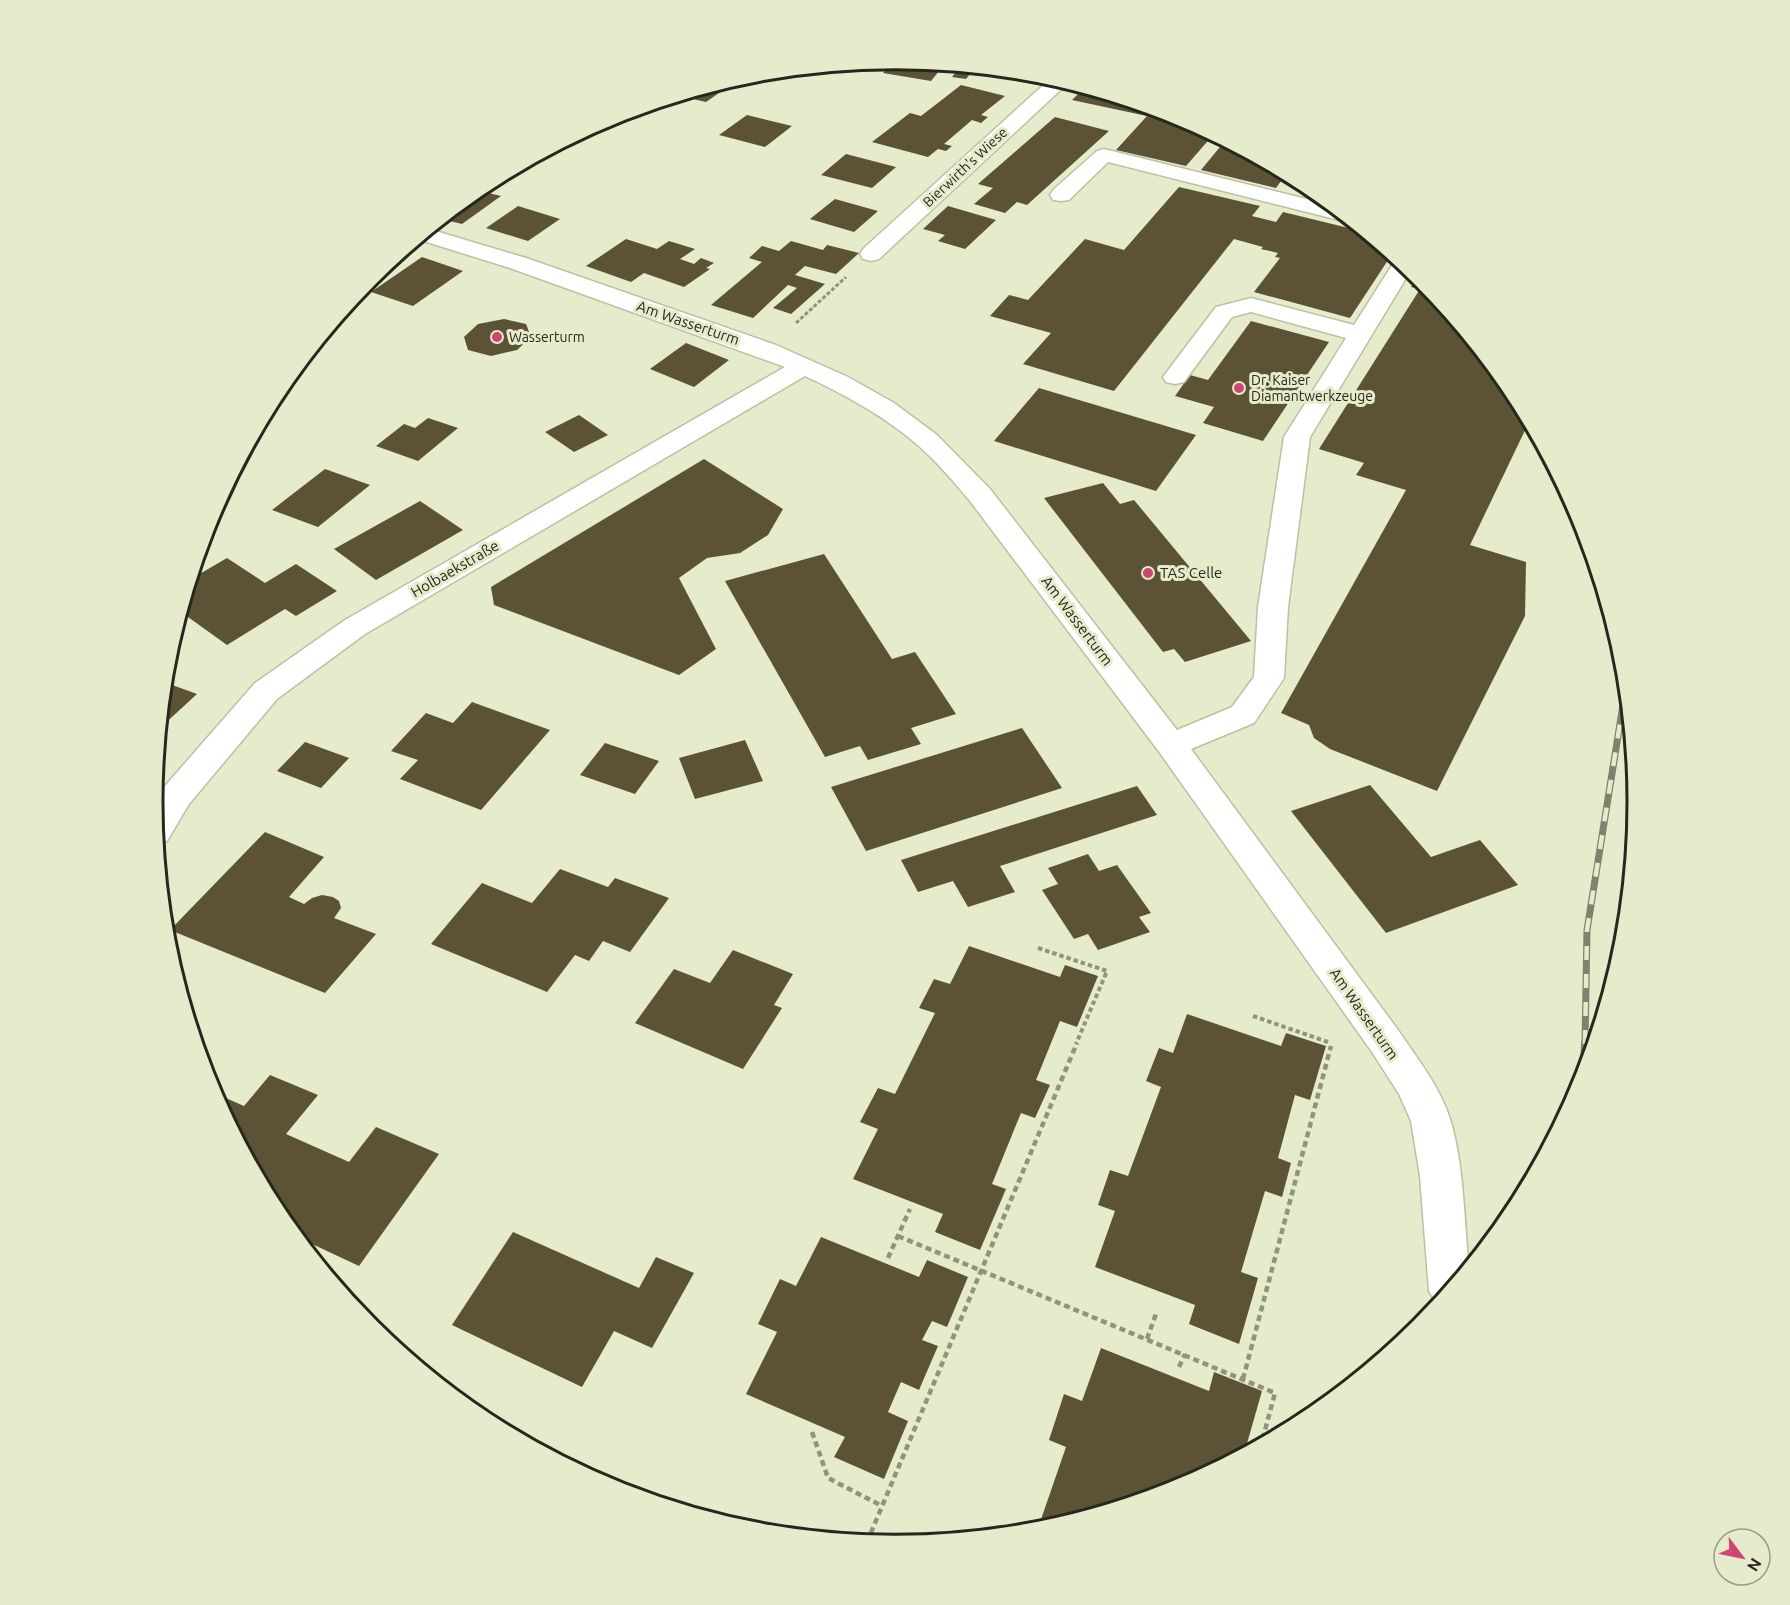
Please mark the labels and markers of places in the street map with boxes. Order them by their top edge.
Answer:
place label: Wasserturm [509,329,585,345]
marker: Wasserturm [490,330,504,344]
place label: Dr. Kaiser Diamantwerkzeuge [1251,372,1373,404]
marker: Dr. Kaiser Diamantwerkzeuge [1232,381,1246,395]
place label: TAS Celle [1160,564,1222,581]
marker: TAS Celle [1141,566,1155,580]

